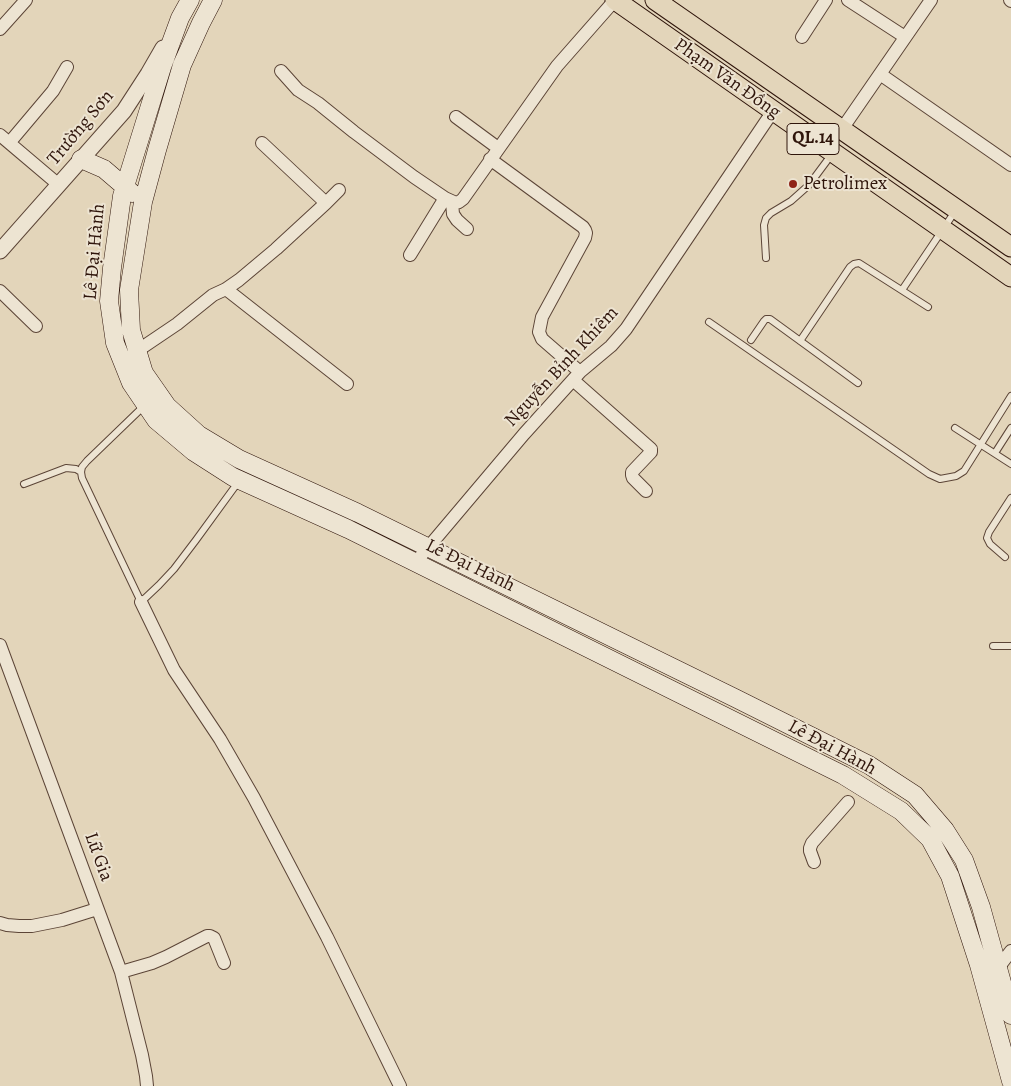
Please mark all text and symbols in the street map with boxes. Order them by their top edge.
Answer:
street label: Phạm Văn Đồng [669,34,785,124]
street label: Trường Sơn [43,86,119,170]
road number: QL.14 [787,124,839,154]
place label: Petrolimex [803,173,887,195]
marker: Petrolimex [787,178,799,190]
street label: Lê Đại Hành [79,203,111,301]
street label: Nguyễn Bỉnh Khiêm [500,302,624,432]
street label: Lê Đại Hành [422,535,518,597]
street label: Lê Đại Hành [784,715,880,781]
street label: Lữ Gia [79,829,117,885]

